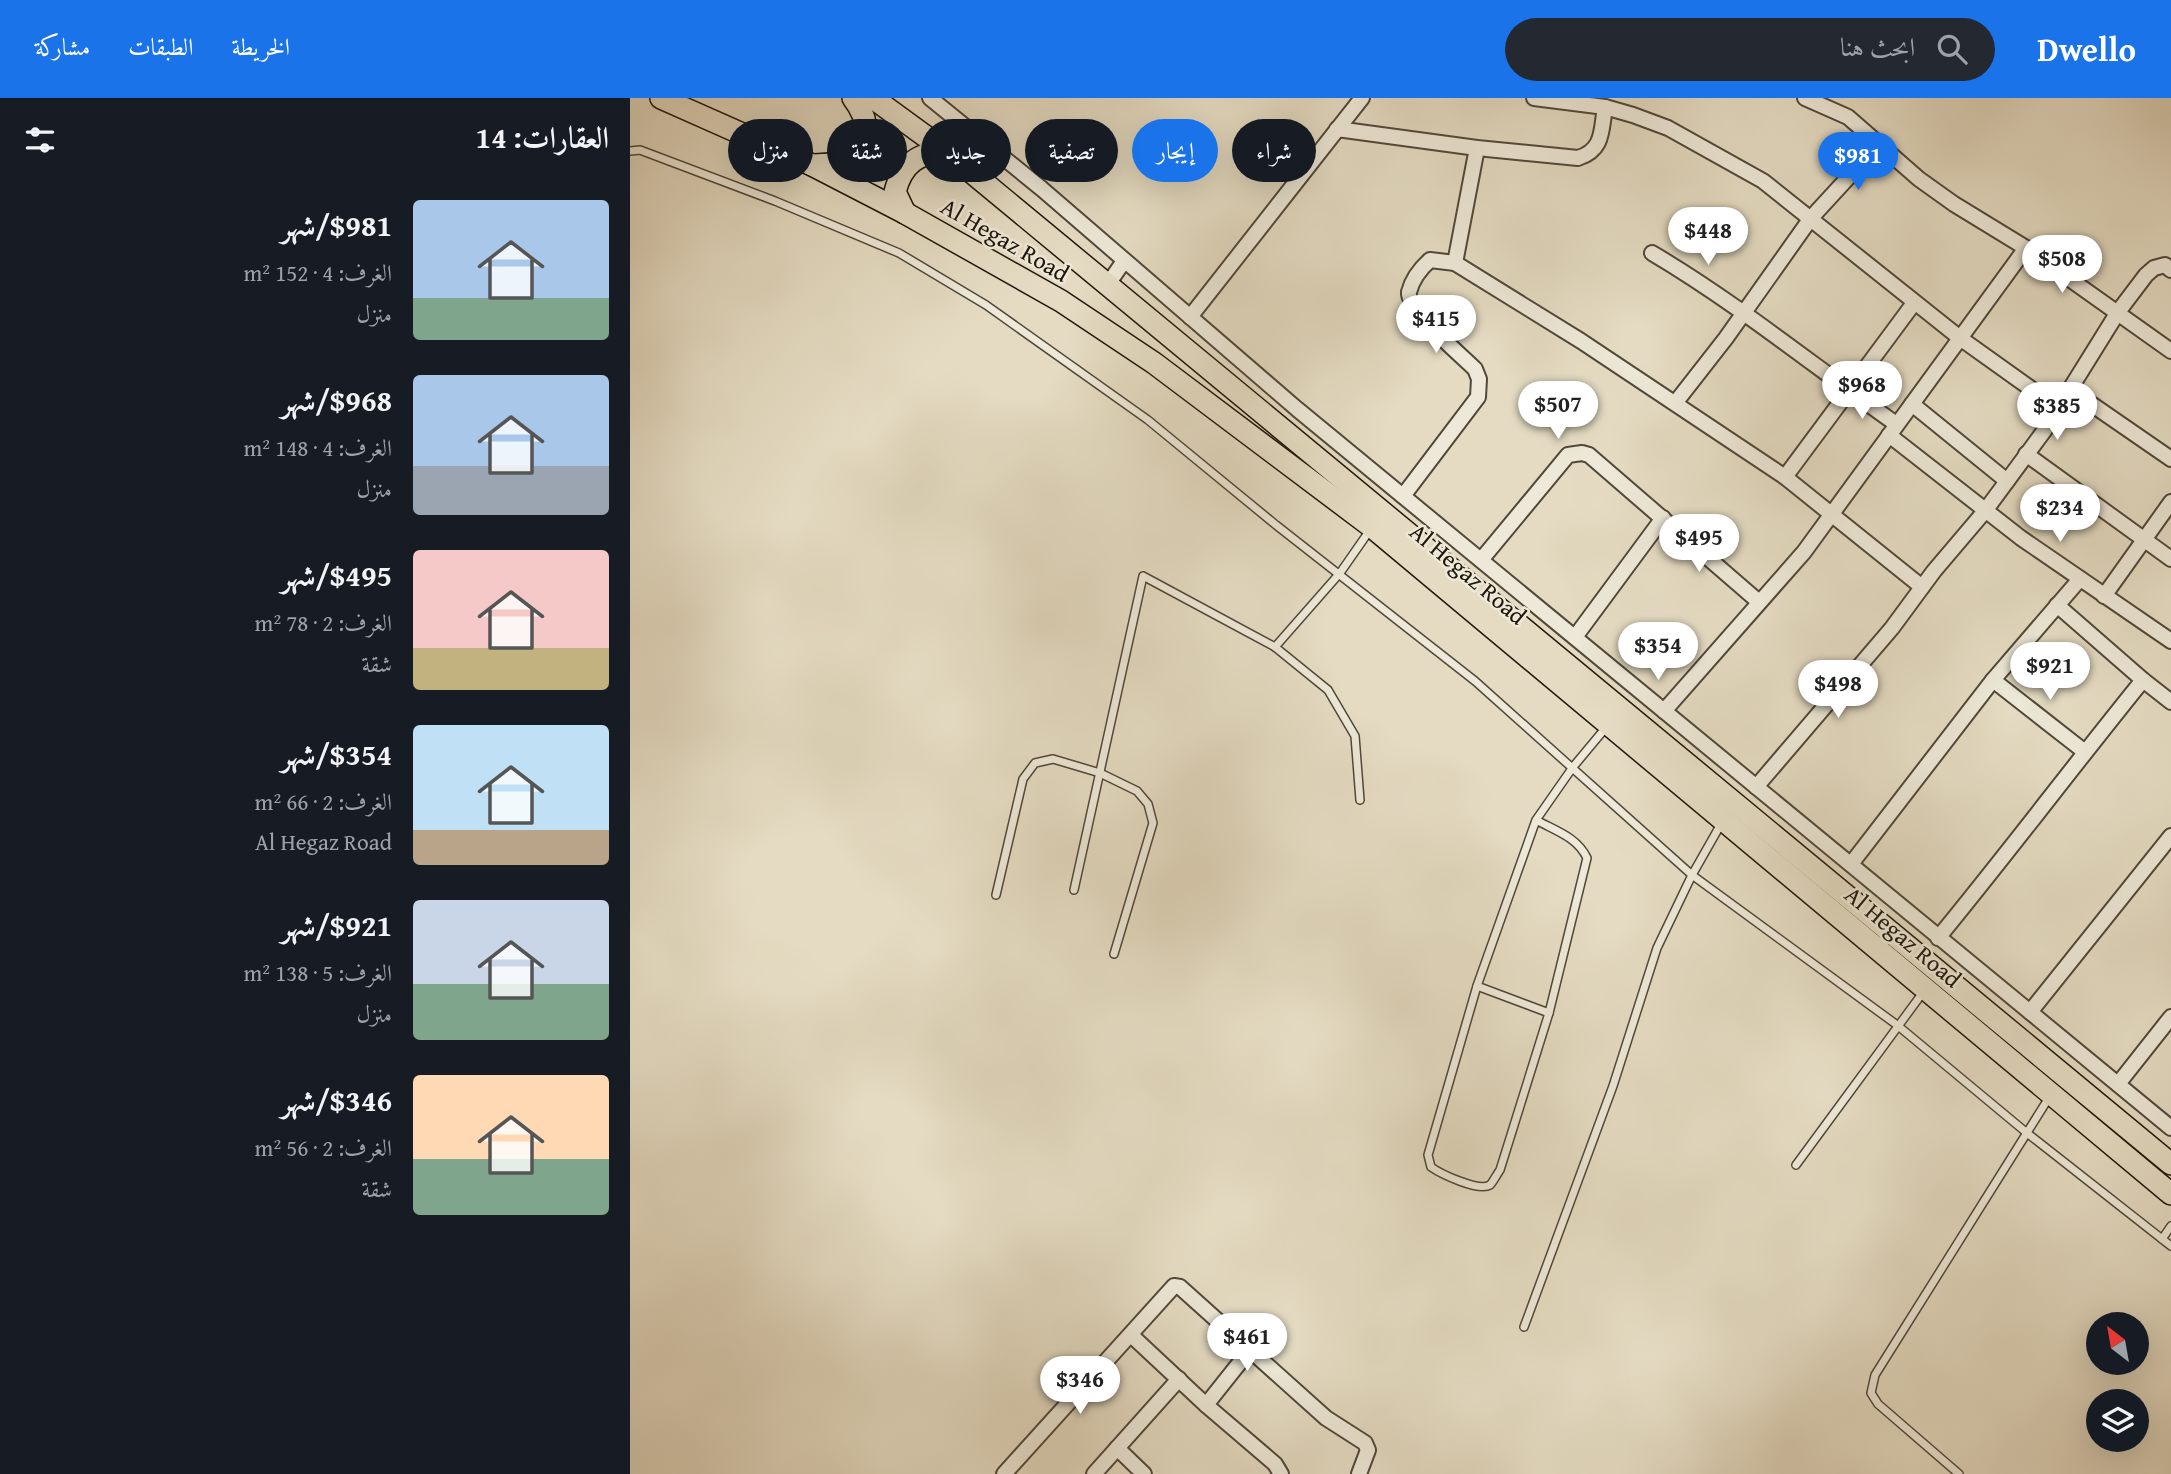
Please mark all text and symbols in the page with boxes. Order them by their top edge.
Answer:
search box [1505,18,1995,81]
text: Dwello [2037,25,2136,73]
text: ابحث هنا [1840,27,1915,66]
text: مشاركة [35,29,90,64]
text: الطبقات [128,29,194,64]
text: الخريطة [232,29,290,64]
icon: search [1933,30,1971,68]
text: العقارات: 14 [476,115,609,159]
chip: منزل [728,119,813,182]
chip: شقة [827,119,907,182]
chip: جديد [921,119,1011,182]
chip: تصفية [1025,119,1118,182]
chip: إيجار [1132,119,1218,182]
chip: شراء [1232,119,1316,182]
icon: filters [21,121,59,159]
pin: $981 [1817,132,1899,192]
text: $981 [1834,138,1882,171]
street label: Al Hegaz Road [935,189,1076,291]
text: $981/شهر [281,203,392,247]
pin: $448 [1667,208,1749,267]
text: $448 [1684,213,1732,246]
icon: home [469,228,553,312]
pin: $508 [2021,236,2103,295]
text: $508 [2038,241,2086,274]
text: الغرف: 4 · 152 m² [244,256,392,289]
pin: $415 [1395,296,1477,355]
text: منزل [357,297,392,330]
text: $415 [1412,301,1460,334]
pin: $968 [1821,362,1903,421]
text: $968 [1838,367,1886,400]
text: $968/شهر [281,378,392,422]
pin: $507 [1517,382,1599,441]
pin: $385 [2016,382,2098,442]
text: $507 [1534,387,1582,420]
text: $385 [2033,388,2081,421]
icon: home [469,403,553,487]
text: الغرف: 4 · 148 m² [244,431,392,464]
text: منزل [357,472,392,505]
pin: $234 [2019,484,2101,544]
text: $234 [2036,490,2084,523]
street label: Al Hegaz Road [1402,514,1535,633]
pin: $495 [1658,514,1740,574]
text: $495 [1675,520,1723,553]
text: $495/شهر [281,553,392,597]
icon: home [469,578,553,662]
text: الغرف: 2 · 78 m² [255,606,392,639]
pin: $354 [1617,622,1699,682]
text: $354 [1634,628,1682,661]
pin: $921 [2009,642,2091,702]
text: شقة [362,647,392,680]
text: $921 [2026,648,2074,681]
pin: $498 [1797,660,1879,720]
text: $498 [1814,666,1862,699]
text: $354/شهر [281,732,392,776]
icon: home [469,753,553,837]
text: الغرف: 2 · 66 m² [255,785,392,818]
text: Al Hegaz Road [255,825,392,858]
street label: Al Hegaz Road [1837,877,1970,996]
text: $921/شهر [281,903,392,947]
icon: home [469,928,553,1012]
text: الغرف: 5 · 138 m² [244,956,392,989]
text: منزل [357,997,392,1030]
text: $346/شهر [281,1078,392,1122]
icon: home [469,1103,553,1187]
text: الغرف: 2 · 56 m² [255,1131,392,1164]
text: شقة [362,1172,392,1205]
north arrow [2086,1312,2149,1376]
map controls [2086,1312,2149,1452]
pin: $461 [1206,1314,1288,1373]
text: $461 [1223,1319,1271,1352]
pin: $346 [1039,1356,1121,1416]
text: $346 [1056,1362,1104,1395]
button: layers [2086,1389,2149,1452]

